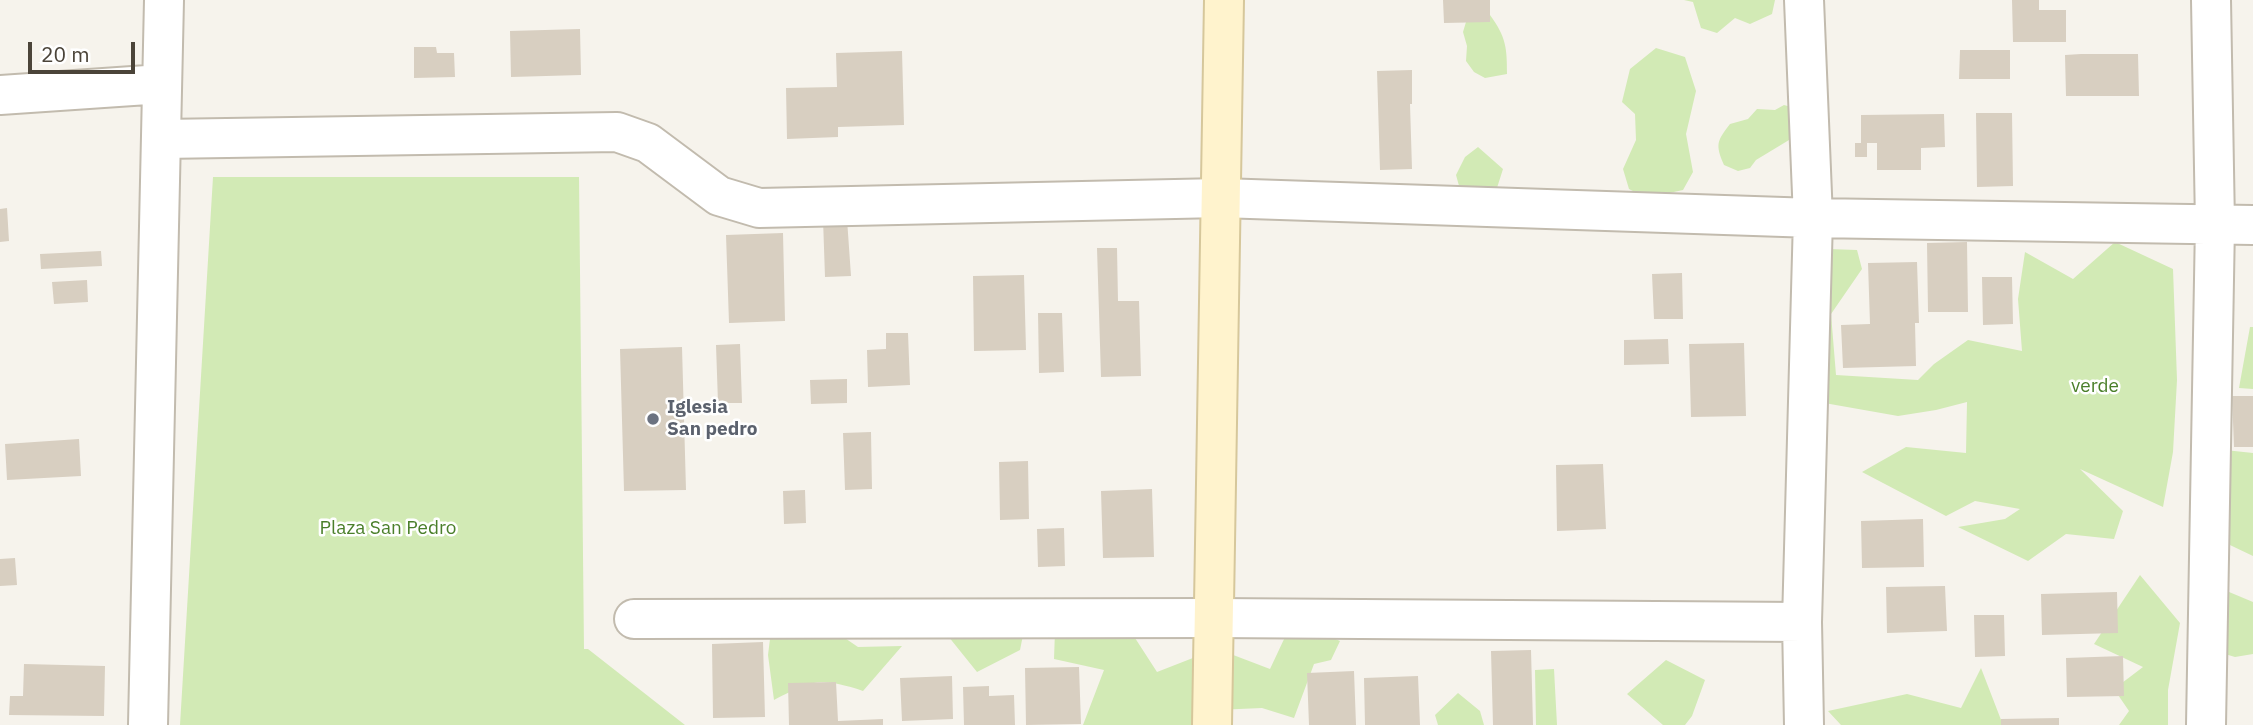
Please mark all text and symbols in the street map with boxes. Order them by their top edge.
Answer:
scale bar [32,28,138,72]
text: 20 m [41,40,90,68]
park label: verde [2071,376,2119,398]
place label: Iglesia San pedro [667,397,758,441]
marker: Iglesia San pedro [645,411,661,427]
park label: Plaza San Pedro [320,518,456,540]

